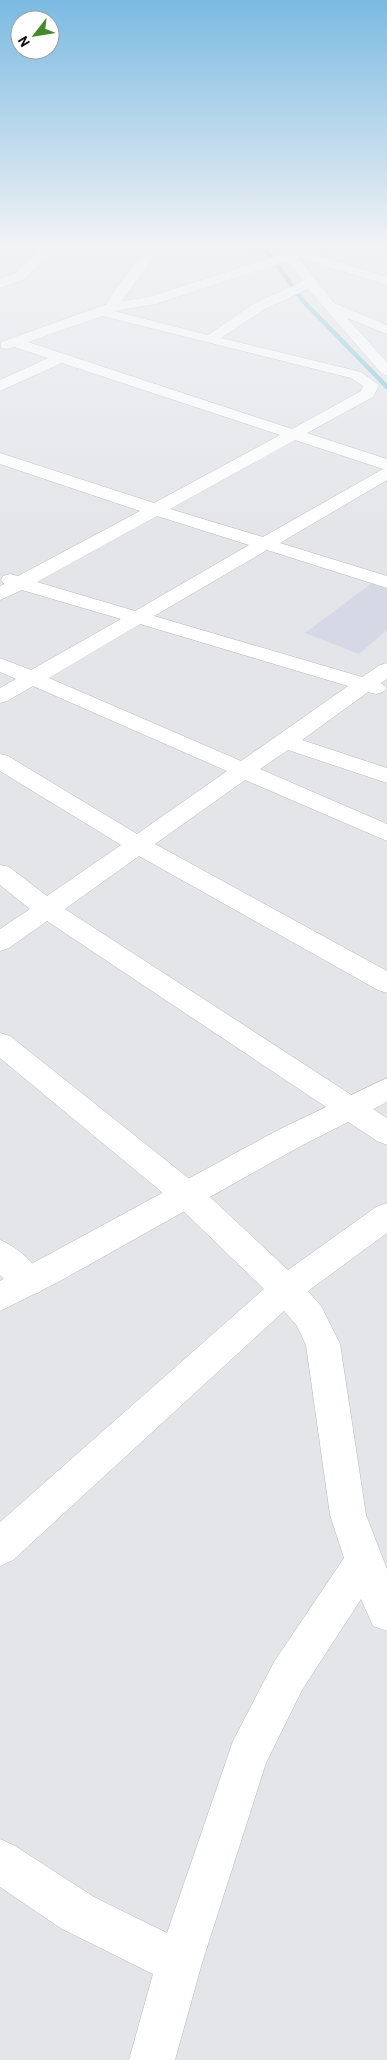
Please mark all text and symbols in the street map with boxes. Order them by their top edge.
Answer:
north arrow [10,10,60,60]
text: N [14,34,33,50]

